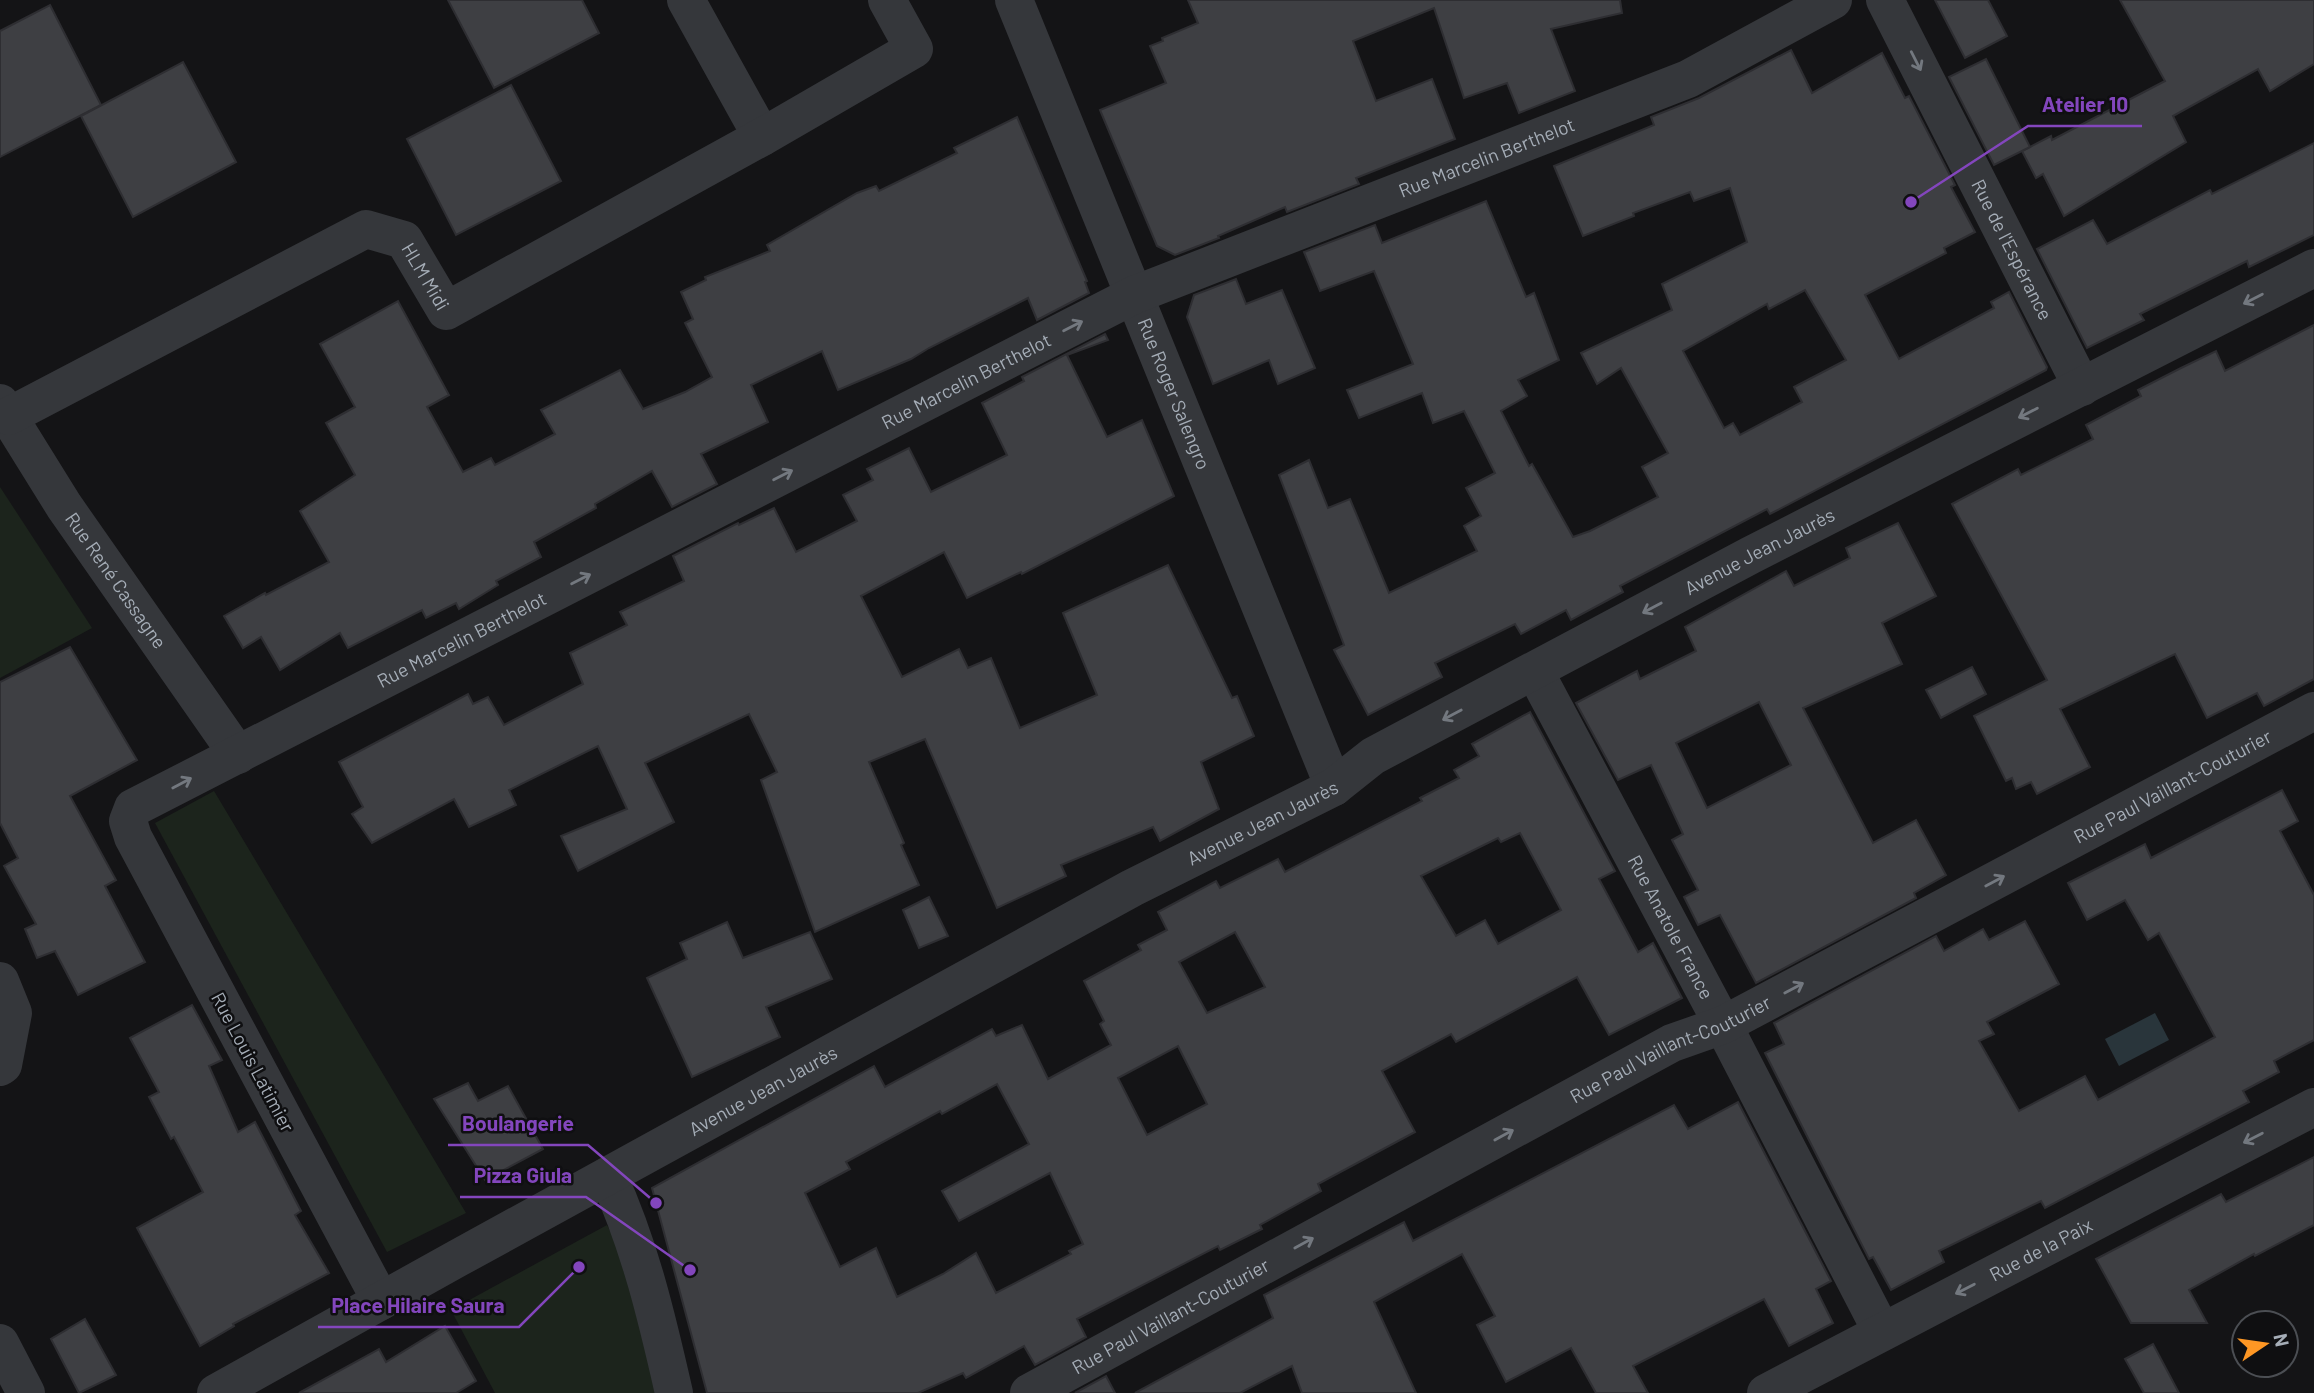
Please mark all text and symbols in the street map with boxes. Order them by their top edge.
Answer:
one-way arrow [1910,50,1924,71]
callout: Atelier 10 [2028,84,2142,126]
text: Atelier 10 [2042,91,2128,116]
street label: Rue Marcelin Berthelot [1395,112,1578,202]
street label: Rue de l'Espérance [1967,175,2058,324]
street label: HLM Midi [397,238,455,314]
one-way arrow [2243,293,2264,307]
street label: Rue Roger Salengro [1133,314,1216,473]
one-way arrow [1062,319,1083,333]
street label: Rue Marcelin Berthelot [877,328,1054,433]
one-way arrow [2018,407,2039,420]
one-way arrow [772,468,793,481]
street label: Avenue Jean Jaurès [1680,502,1838,599]
street label: Rue René Cassagne [61,508,172,653]
one-way arrow [570,571,591,585]
street label: Rue Marcelin Berthelot [373,586,550,692]
one-way arrow [1643,601,1663,615]
one-way arrow [1442,708,1462,722]
street label: Rue Paul Vaillant-Couturier [2069,724,2275,848]
street label: Avenue Jean Jaurès [1183,775,1342,870]
one-way arrow [171,776,192,790]
street label: Rue Anatole France [1624,851,1719,1003]
one-way arrow [1984,874,2005,887]
one-way arrow [1783,981,1804,994]
street label: Rue Louis Latimier [207,988,300,1136]
street label: Rue Paul Vaillant-Couturier [1566,990,1774,1107]
street label: Avenue Jean Jaurès [684,1040,841,1140]
callout: Boulangerie [448,1103,588,1145]
text: Boulangerie [462,1110,574,1135]
one-way arrow [1493,1127,1514,1141]
one-way arrow [2244,1132,2264,1146]
callout: Pizza Giula [460,1155,586,1197]
text: Pizza Giula [474,1162,572,1187]
street label: Rue de la Paix [1985,1213,2096,1285]
one-way arrow [1293,1236,1314,1249]
street label: Rue Paul Vaillant-Couturier [1068,1253,1273,1378]
one-way arrow [1955,1282,1976,1296]
callout: Place Hilaire Saura [318,1285,519,1327]
text: Place Hilaire Saura [331,1292,505,1317]
north arrow [2230,1309,2300,1379]
text: N [2269,1331,2295,1349]

